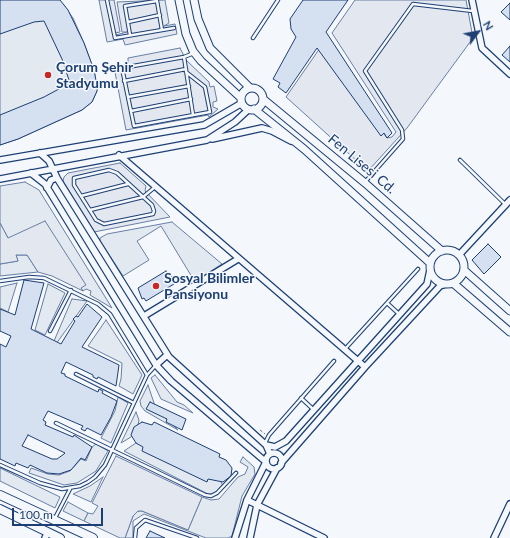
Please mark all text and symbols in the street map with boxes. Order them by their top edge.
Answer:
north arrow [458,12,498,52]
text: N [481,18,496,32]
place label: Çorum Şehir Stadyumu [56,59,133,92]
marker: Çorum Şehir Stadyumu [43,70,53,80]
street label: Fen Lisesi Cd. [325,131,399,197]
place label: Sosyal Bilimler Pansiyonu [164,270,255,302]
marker: Sosyal Bilimler Pansiyonu [151,281,161,291]
scale bar [14,500,105,526]
text: 100 m [19,507,53,522]

